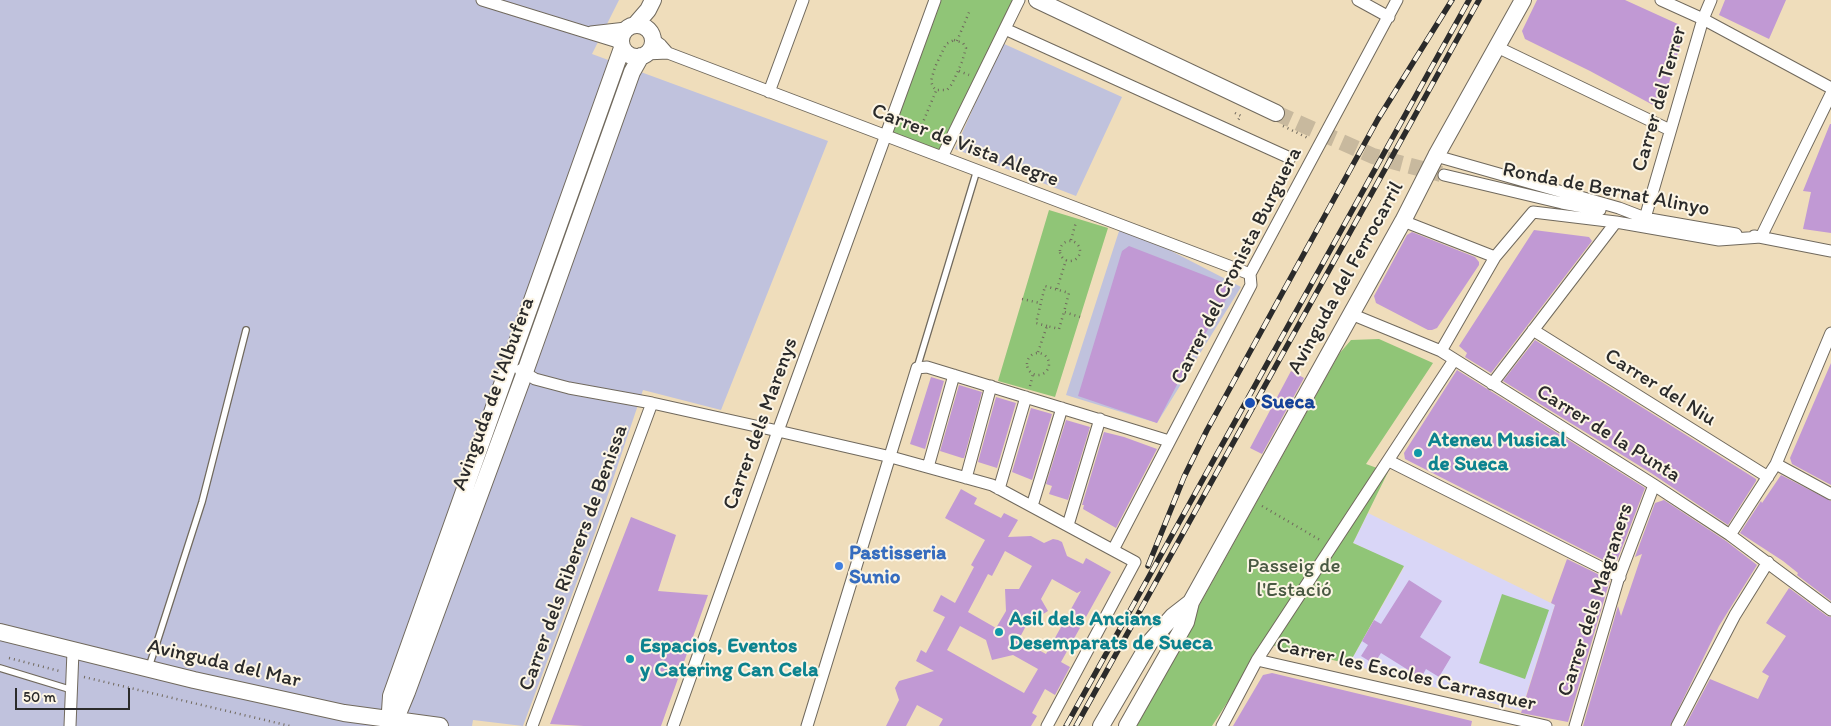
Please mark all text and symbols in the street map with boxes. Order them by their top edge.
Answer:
street label: Carrer del Terrer [1627,23,1693,175]
street label: Carrer de Vista Alegre [868,99,1062,193]
street label: Carrer del Cronista Burguera [1166,143,1308,389]
street label: Ronda de Bernat Alinyo [1500,158,1712,222]
street label: Avinguda del Ferrocarril [1283,177,1409,379]
street label: Avinguda de l'Albufera [447,294,541,494]
street label: Carrer dels Marenys [718,334,804,514]
street label: Carrer del Niu [1600,344,1720,432]
street label: Carrer de la Punta [1531,380,1685,488]
place label: Sueca [1261,390,1315,416]
marker: Sueca [1243,396,1257,410]
street label: Carrer dels Riberers de Benissa [514,421,634,695]
place label: Ateneu Musical de Sueca [1428,428,1566,478]
marker: Ateneu Musical de Sueca [1412,447,1424,459]
street label: Carrer dels Magraners [1553,500,1639,700]
place label: Pastisseria Sunio [849,541,946,591]
park label: Passeig de l'Estació [1247,554,1341,604]
marker: Pastisseria Sunio [833,560,845,572]
place label: Asil dels Ancians Desemparats de Sueca [1009,607,1213,657]
marker: Asil dels Ancians Desemparats de Sueca [993,626,1005,638]
street label: Carrer les Escoles Carrasquer [1274,633,1538,717]
street label: Avinguda del Mar [145,634,303,694]
place label: Espacios, Eventos y Catering Can Cela [640,634,818,684]
marker: Espacios, Eventos y Catering Can Cela [624,653,636,665]
scale bar [18,678,132,710]
text: 50 m [23,688,56,706]

